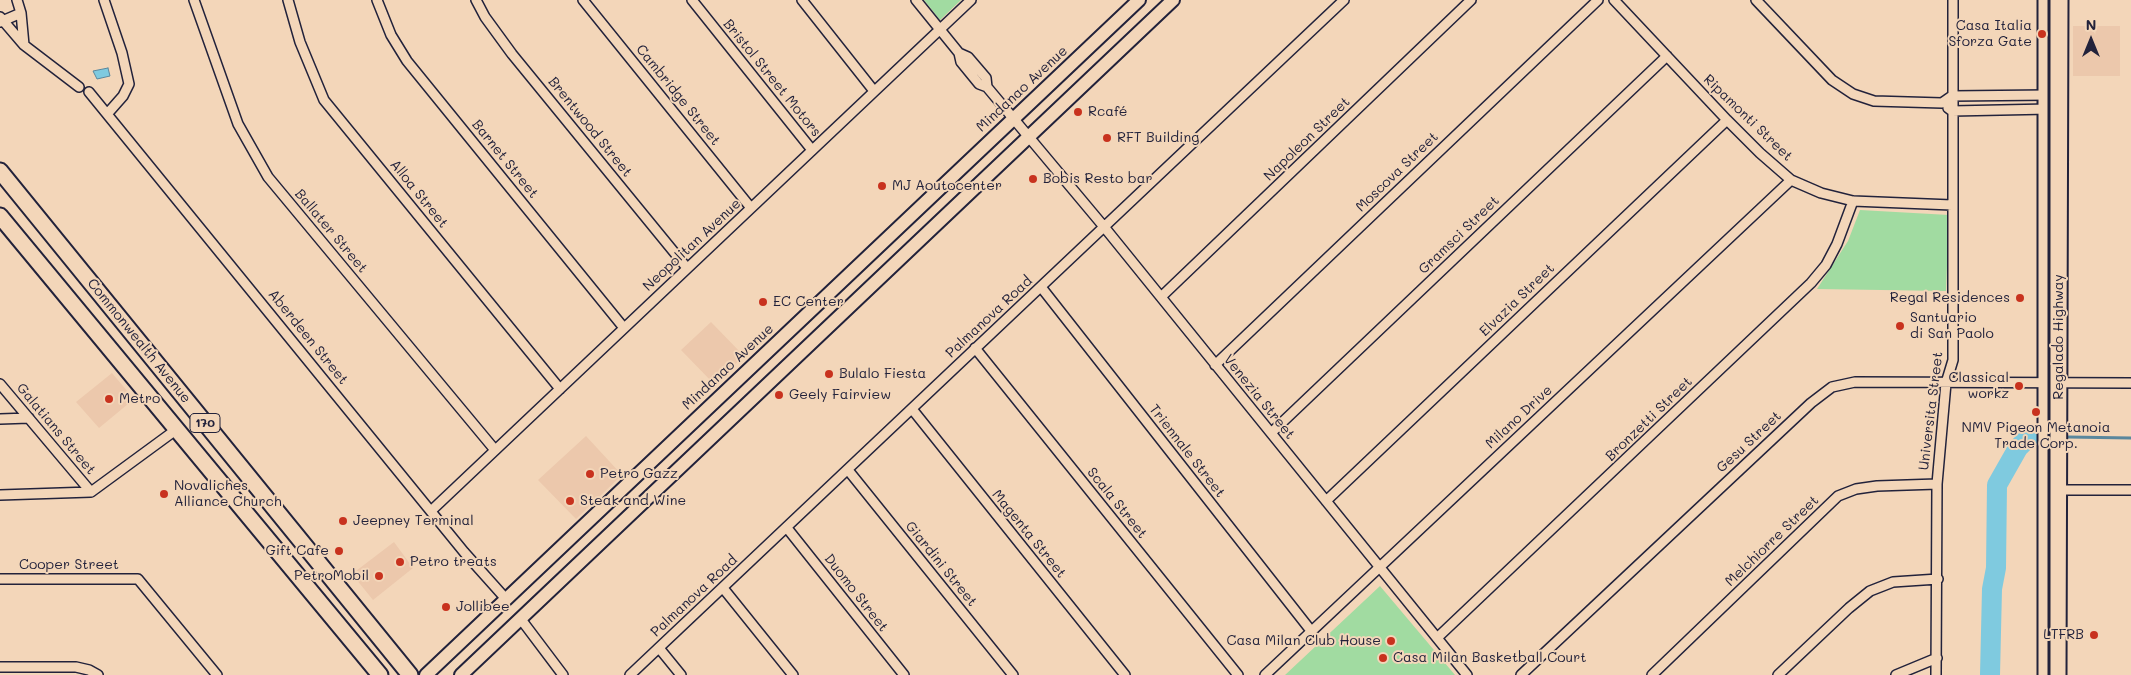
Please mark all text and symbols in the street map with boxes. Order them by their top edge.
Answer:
north arrow [2066,15,2116,65]
text: N [2086,15,2096,34]
street label: Bristol Street Motors [720,16,824,140]
place label: Casa Italia Sforza Gate [1948,18,2032,50]
marker: Casa Italia Sforza Gate [2036,28,2048,40]
street label: Cambridge Street [632,41,724,149]
street label: Mindanao Avenue [973,42,1071,136]
street label: Ripamonti Street [1700,71,1796,165]
street label: Brentwood Street [545,74,635,180]
street label: Napoleon Street [1260,94,1354,184]
place label: Rcafé [1088,104,1127,120]
marker: Rcafé [1072,106,1084,118]
street label: Barnet Street [468,116,542,202]
street label: Moscova Street [1352,128,1442,216]
place label: RFT Building [1117,130,1199,146]
marker: RFT Building [1101,132,1113,144]
street label: Alloa Street [386,157,452,231]
place label: Bobis Resto bar [1043,171,1153,187]
marker: Bobis Resto bar [1027,173,1039,185]
place label: MJ Aoutocenter [892,178,1002,194]
marker: MJ Aoutocenter [876,180,888,192]
street label: Ballater Street [291,186,371,276]
street label: Gramsci Street [1415,192,1503,278]
street label: Neopolitan Avenue [640,195,744,295]
street label: Elvazia Street [1476,260,1558,340]
street label: Palmanova Road [942,273,1036,361]
street label: Regalado Highway [2051,274,2067,400]
street label: Commonwealth Avenue [84,275,194,407]
street label: Aberdeen Street [265,286,351,388]
place label: Regal Residences [1890,290,2010,306]
marker: Regal Residences [2014,292,2026,304]
place label: EC Center [773,294,844,310]
marker: EC Center [757,296,769,308]
place label: Santuario di San Paolo [1910,310,1994,342]
street label: Mindanao Avenue [679,320,777,414]
marker: Santuario di San Paolo [1894,320,1906,332]
street label: Venezia Street [1220,351,1298,443]
street label: Universita Street [1915,351,1947,471]
place label: Bulalo Fiesta [839,366,926,382]
marker: Bulalo Fiesta [823,368,835,380]
place label: Classical workz [1948,370,2009,402]
street label: Bronzetti Street [1602,373,1696,465]
street label: Galatians Street [13,380,99,478]
marker: Classical workz [2013,380,2025,392]
street label: Milano Drive [1482,382,1556,452]
place label: Geely Fairview [789,387,891,403]
marker: Geely Fairview [773,389,785,401]
place label: Metro [119,391,160,407]
marker: Metro [103,393,115,405]
street label: Triennale Street [1146,401,1228,501]
marker: NMV Pigeon Metanoia Trade Corp. [2030,406,2042,418]
street label: Gesu Street [1713,408,1785,476]
road number: 170 [190,413,220,432]
place label: NMV Pigeon Metanoia Trade Corp. [1962,420,2110,452]
street label: Scala Street [1083,464,1151,542]
place label: Petro Gazz [600,466,678,482]
marker: Petro Gazz [584,468,596,480]
place label: Novaliches Alliance Church [174,478,282,511]
street label: Magenta Street [988,487,1070,581]
marker: Novaliches Alliance Church [158,488,170,500]
street label: Melchiorre Street [1722,492,1822,590]
place label: Steak and Wine [580,493,686,509]
marker: Steak and Wine [564,495,576,507]
place label: Jeepney Terminal [353,513,474,529]
marker: Jeepney Terminal [337,515,349,527]
street label: Giardini Street [902,518,980,610]
place label: Gift Cafe [265,543,329,559]
marker: Gift Cafe [333,545,345,557]
street label: Duomo Street [820,551,892,635]
street label: Palmanova Road [647,552,741,640]
place label: Petro treats [410,554,497,570]
marker: Petro treats [394,556,406,568]
street label: Cooper Street [19,557,119,573]
place label: PetroMobil [294,568,369,584]
marker: PetroMobil [373,570,385,582]
place label: Jollibee [456,599,510,615]
marker: Jollibee [440,601,452,613]
place label: LTFRB [2043,627,2084,643]
marker: LTFRB [2088,629,2100,641]
place label: Casa Milan Club House [1226,633,1381,649]
marker: Casa Milan Club House [1385,635,1397,647]
place label: Casa Milan Basketball Court [1393,650,1586,666]
marker: Casa Milan Basketball Court [1377,652,1389,664]

